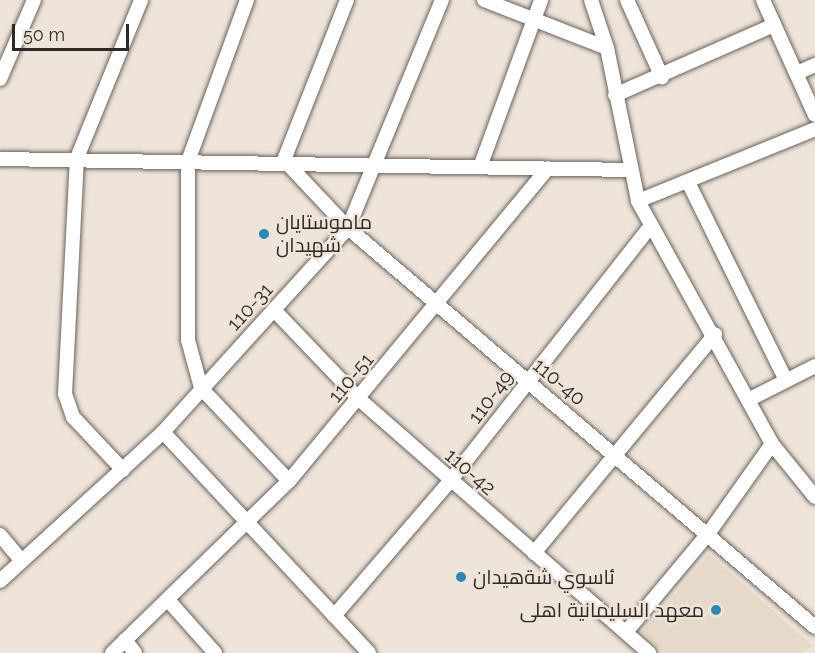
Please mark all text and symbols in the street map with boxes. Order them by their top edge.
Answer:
scale bar [15,12,132,50]
text: 50 m [23,24,65,45]
place label: ماموستايان شهيدان [276,210,372,257]
marker: ماموستايان شهيدان [257,227,271,241]
street label: 110-31 [222,278,278,336]
street label: 110-51 [323,348,379,408]
street label: 110-40 [528,353,590,411]
street label: 110-49 [463,366,519,428]
street label: 110-42 [440,444,500,500]
place label: ئاسوي شةهيدان [473,565,615,589]
marker: ئاسوي شةهيدان [454,570,468,584]
place label: معهد السلیمانیة اهلى [520,598,704,622]
marker: معهد السلیمانیة اهلى [709,603,723,617]

